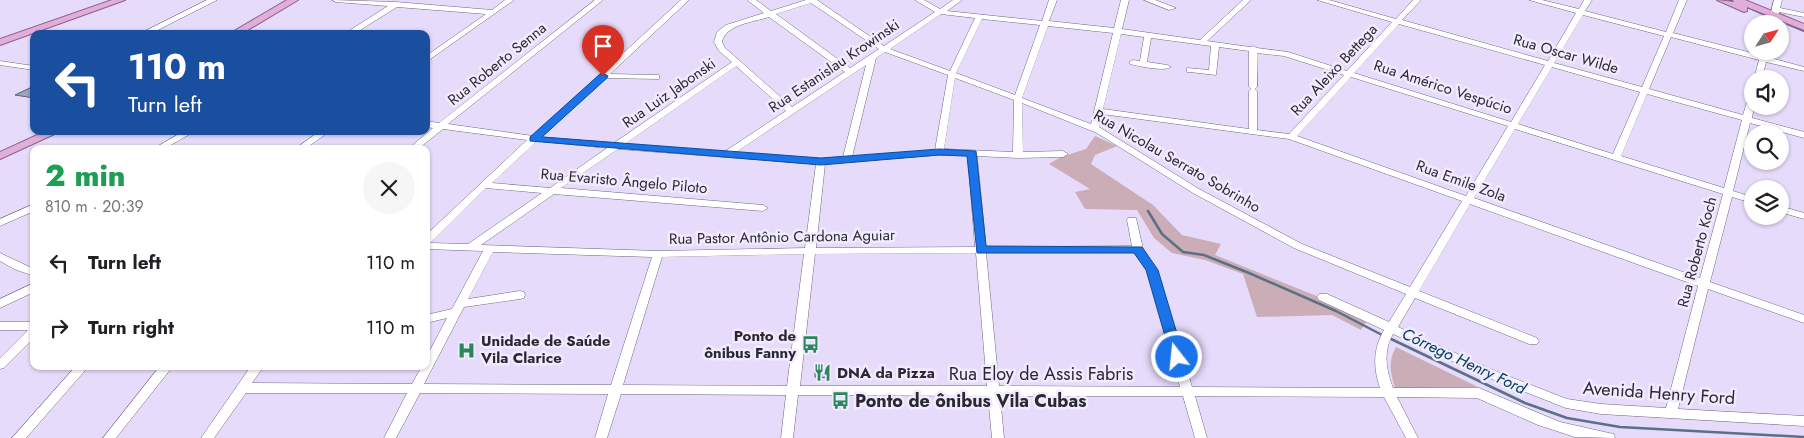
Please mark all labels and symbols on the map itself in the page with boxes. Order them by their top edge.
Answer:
street label: Rua Estanislau Krowinski [764,14,904,118]
north arrow [1744,15,1789,60]
street label: Rua Roberto Senna [443,17,551,111]
street label: Rua Aleixo Bettega [1286,19,1382,121]
pin [582,25,624,76]
street label: Rua Oscar Wilde [1511,28,1621,80]
street label: Rua Luiz Jabonski [618,53,720,133]
street label: Rua Américo Vespúcio [1371,54,1515,120]
street label: Rua Nicolau Serrato Sobrinho [1089,104,1265,218]
street label: Rua Emile Zola [1413,155,1509,207]
street label: Rua Evaristo Ângelo Piloto [540,163,708,199]
street label: Rua Roberto Koch [1672,194,1722,310]
street label: Rua Pastor Antônio Cardona Aguiar [669,224,896,250]
water label: Córrego Henry Ford [1398,322,1531,400]
place label: Ponto de ônibus Fanny [704,325,796,364]
place label: Unidade de Saúde Vila Clarice [480,330,611,369]
position arrow [1150,330,1202,382]
bus stop icon: Ponto de ônibus Fanny [800,335,820,355]
hospital icon: Unidade de Saúde Vila Clarice [457,340,477,360]
street label: Rua Eloy de Assis Fabris [949,361,1133,387]
place label: DNA da Pizza [837,362,935,384]
restaurant icon: DNA da Pizza [813,363,833,383]
street label: Avenida Henry Ford [1582,375,1736,411]
place label: Ponto de ônibus Vila Cubas [855,388,1086,414]
bus stop icon: Ponto de ônibus Vila Cubas [831,391,851,411]

